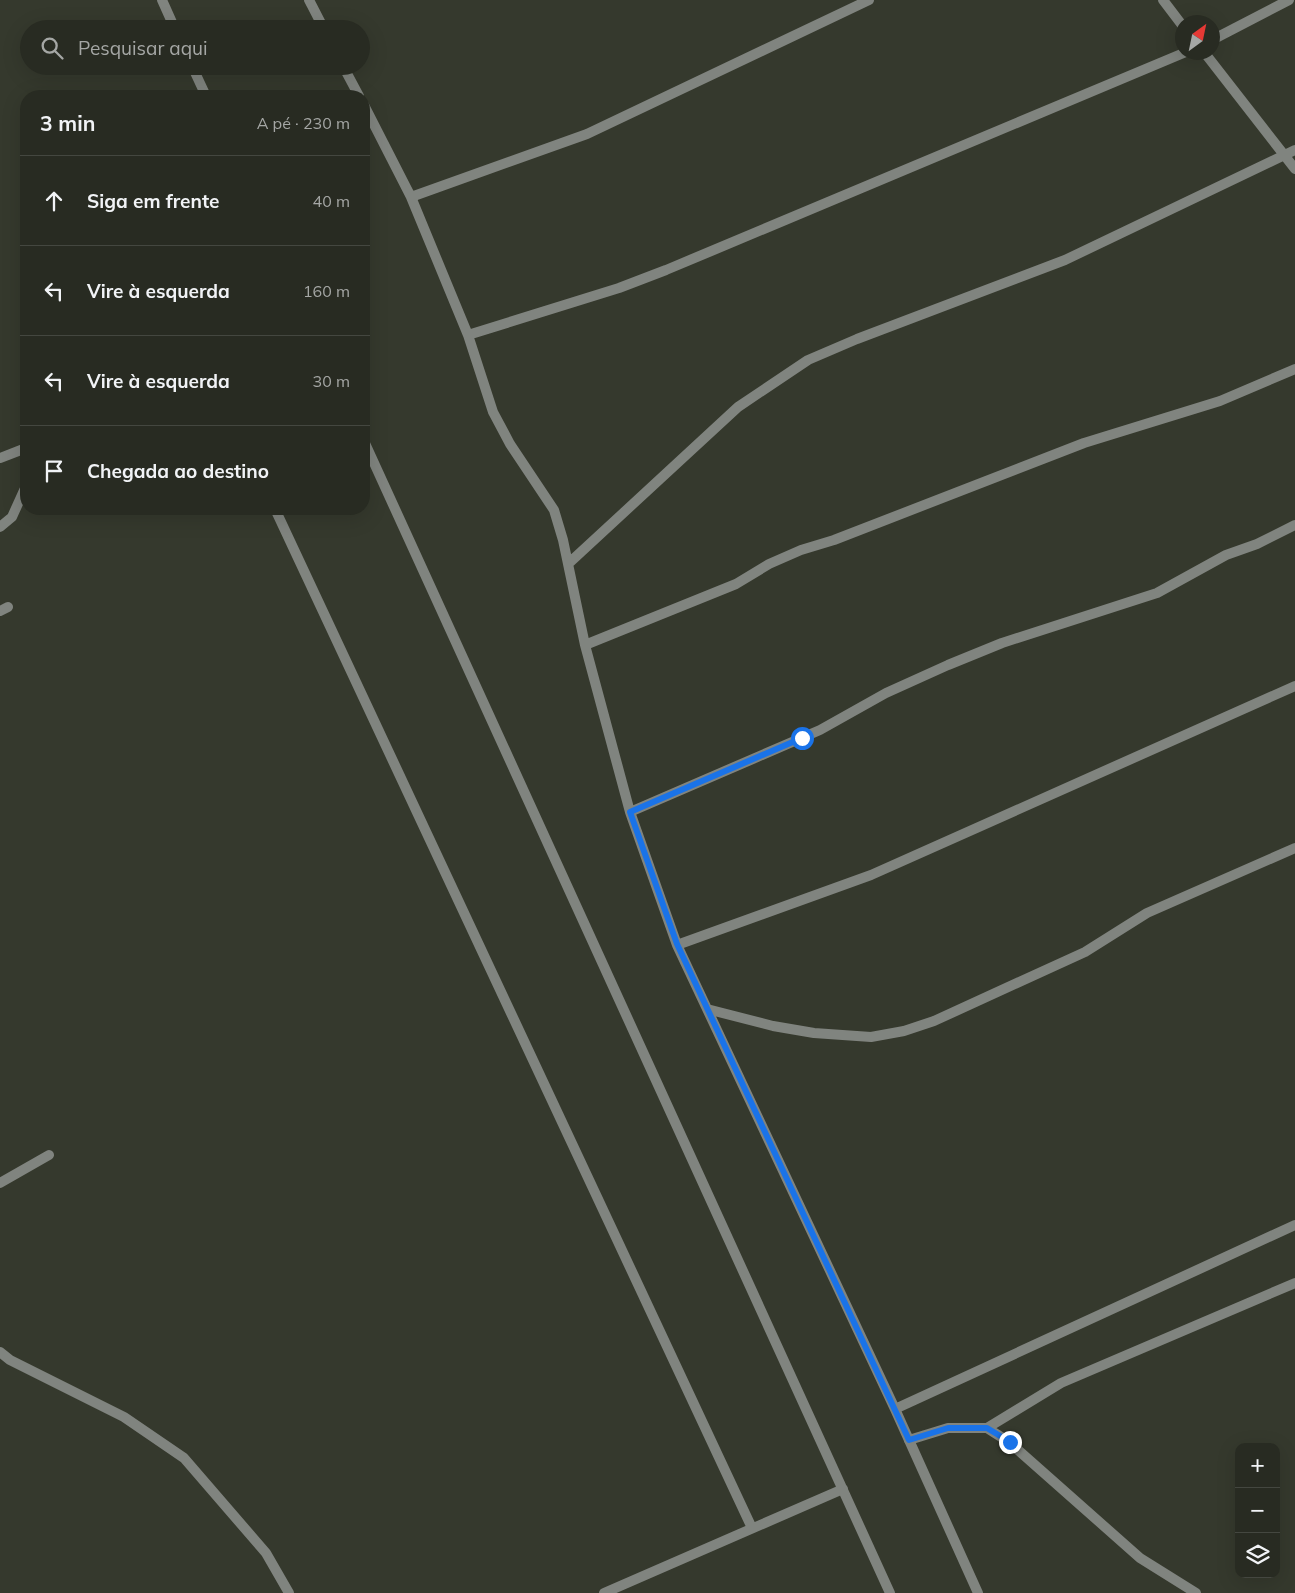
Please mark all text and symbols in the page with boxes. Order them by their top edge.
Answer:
north arrow [1175,15,1220,60]
search box [20,20,370,75]
icon: search [38,34,66,62]
text: Pesquisar aqui [78,36,208,60]
text: 3 min [40,110,95,136]
text: A pé · 230 m [257,113,350,133]
icon: ahead [40,187,68,215]
text: Siga em frente [87,189,219,213]
text: 40 m [313,191,350,211]
icon: left [40,277,68,305]
text: Vire à esquerda [87,279,230,303]
text: 160 m [303,281,350,301]
icon: left [40,367,68,395]
text: Vire à esquerda [87,369,230,393]
text: 30 m [313,371,350,391]
icon: arrive [40,457,68,485]
text: Chegada ao destino [87,459,269,483]
route start [791,727,814,750]
route end [999,1431,1022,1454]
map controls [1235,1443,1280,1578]
button: + [1235,1443,1280,1488]
button: − [1235,1488,1280,1533]
button: layers [1235,1533,1280,1578]

